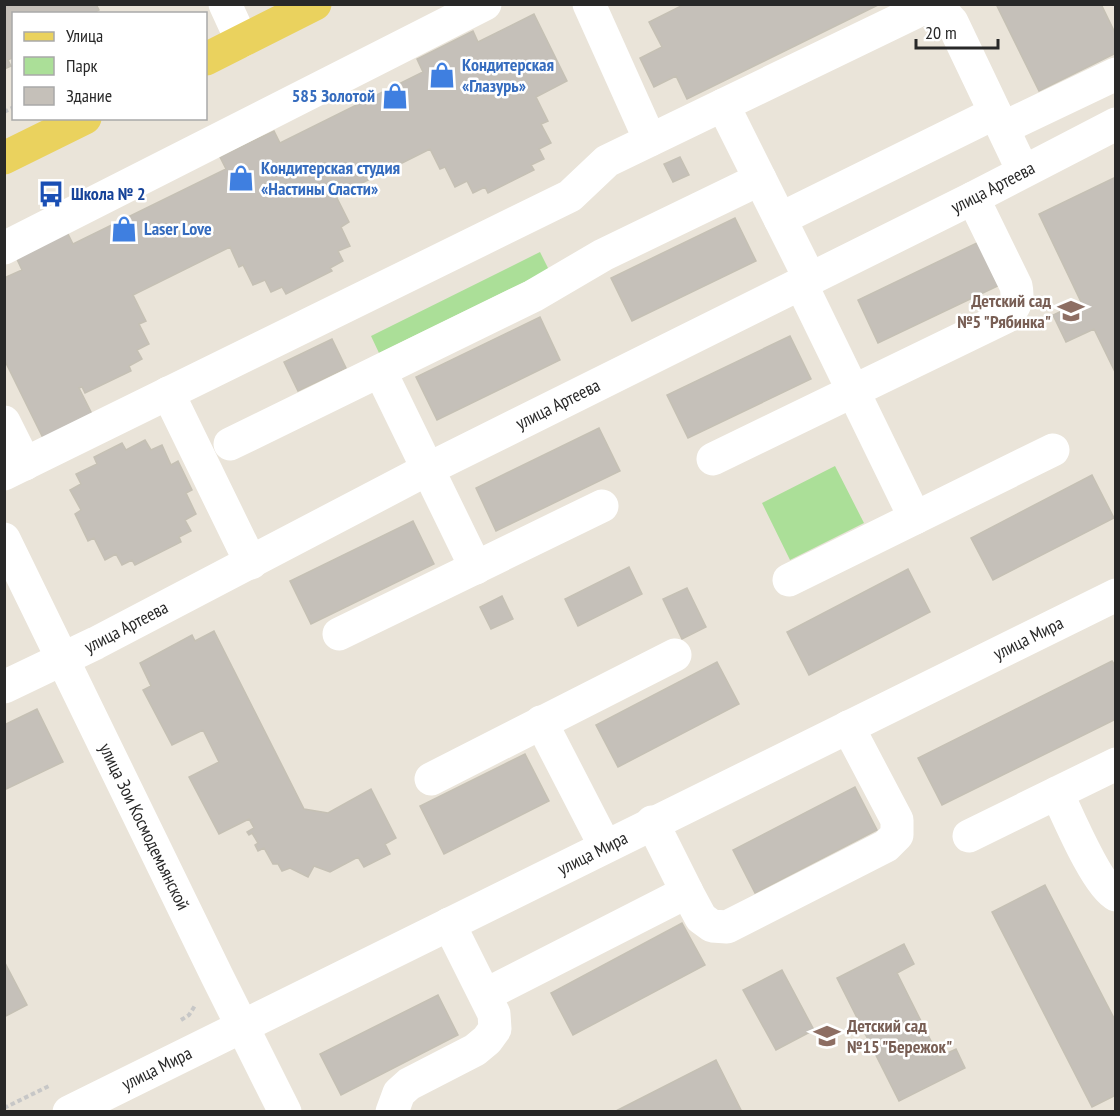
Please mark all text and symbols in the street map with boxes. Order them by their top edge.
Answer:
legend [12,12,207,120]
scale bar [916,12,998,50]
text: 20 m [925,21,957,44]
text: Улица [66,24,103,47]
place label: Кондитерская «Глазурь» [462,53,554,97]
text: Парк [66,54,97,77]
shop icon: Кондитерская «Глазурь» [427,60,457,90]
shop icon: 585 Золотой [380,81,410,111]
text: Здание [66,84,112,107]
place label: 585 Золотой [292,84,375,107]
place label: Кондитерская студия «Настины Сласти» [261,156,400,200]
street label: улица Артеева [947,156,1039,218]
shop icon: Кондитерская студия «Настины Сласти» [226,163,256,193]
bus stop icon: Школа № 2 [36,179,66,209]
place label: Школа № 2 [71,182,146,205]
shop icon: Laser Love [109,214,139,244]
place label: Laser Love [144,217,212,240]
place label: Детский сад №5 "Рябинка" [957,289,1051,333]
school or university icon: Детский сад №5 "Рябинка" [1056,296,1086,326]
street label: улица Артеева [512,373,604,435]
street label: улица Артеева [80,595,172,658]
street label: улица Мира [989,611,1067,665]
street label: улица Зои Космодемьянской [94,739,195,914]
street label: улица Мира [554,826,631,880]
place label: Детский сад №15 "Бережок" [847,1014,952,1058]
school or university icon: Детский сад №15 "Бережок" [812,1021,842,1051]
street label: улица Мира [118,1041,195,1095]

